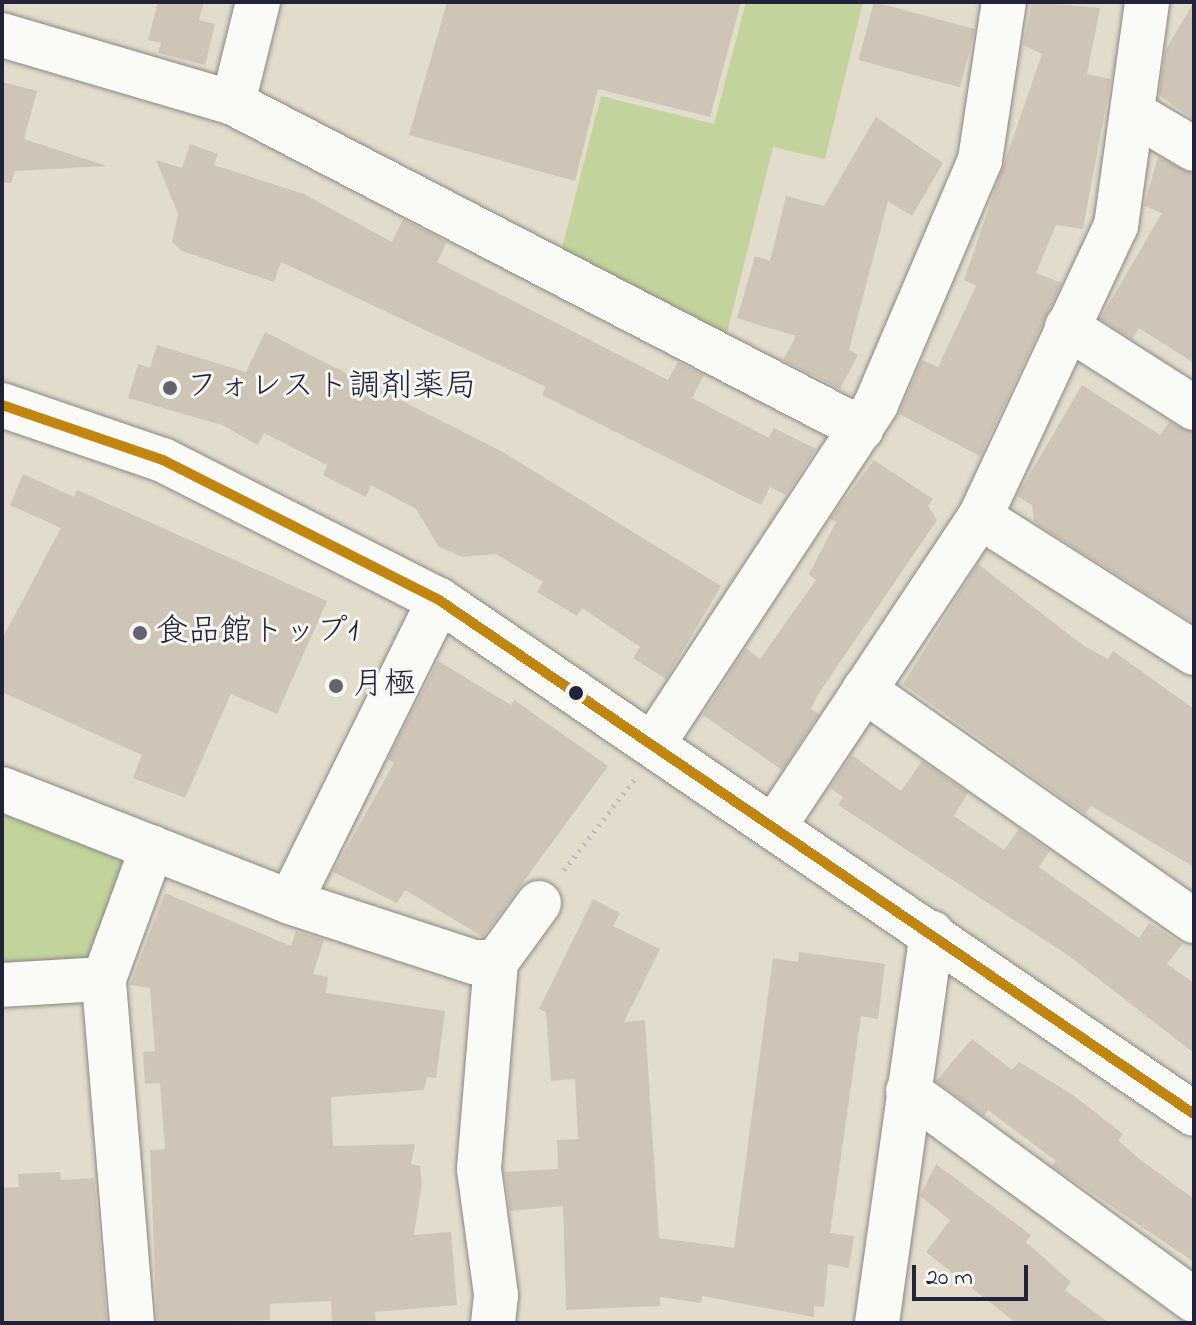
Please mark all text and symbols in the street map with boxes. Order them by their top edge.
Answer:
place label: フォレスト調剤薬局 [186,369,474,407]
marker: フォレスト調剤薬局 [161,379,179,397]
place label: 食品館トップ1 [156,614,358,652]
marker: 食品館トップ1 [131,624,149,642]
place label: 月極 [352,667,416,705]
marker: 月極 [327,677,345,695]
unlabelled marker [568,685,584,701]
scale bar [916,1249,1032,1299]
text: 20 m [926,1261,973,1296]

